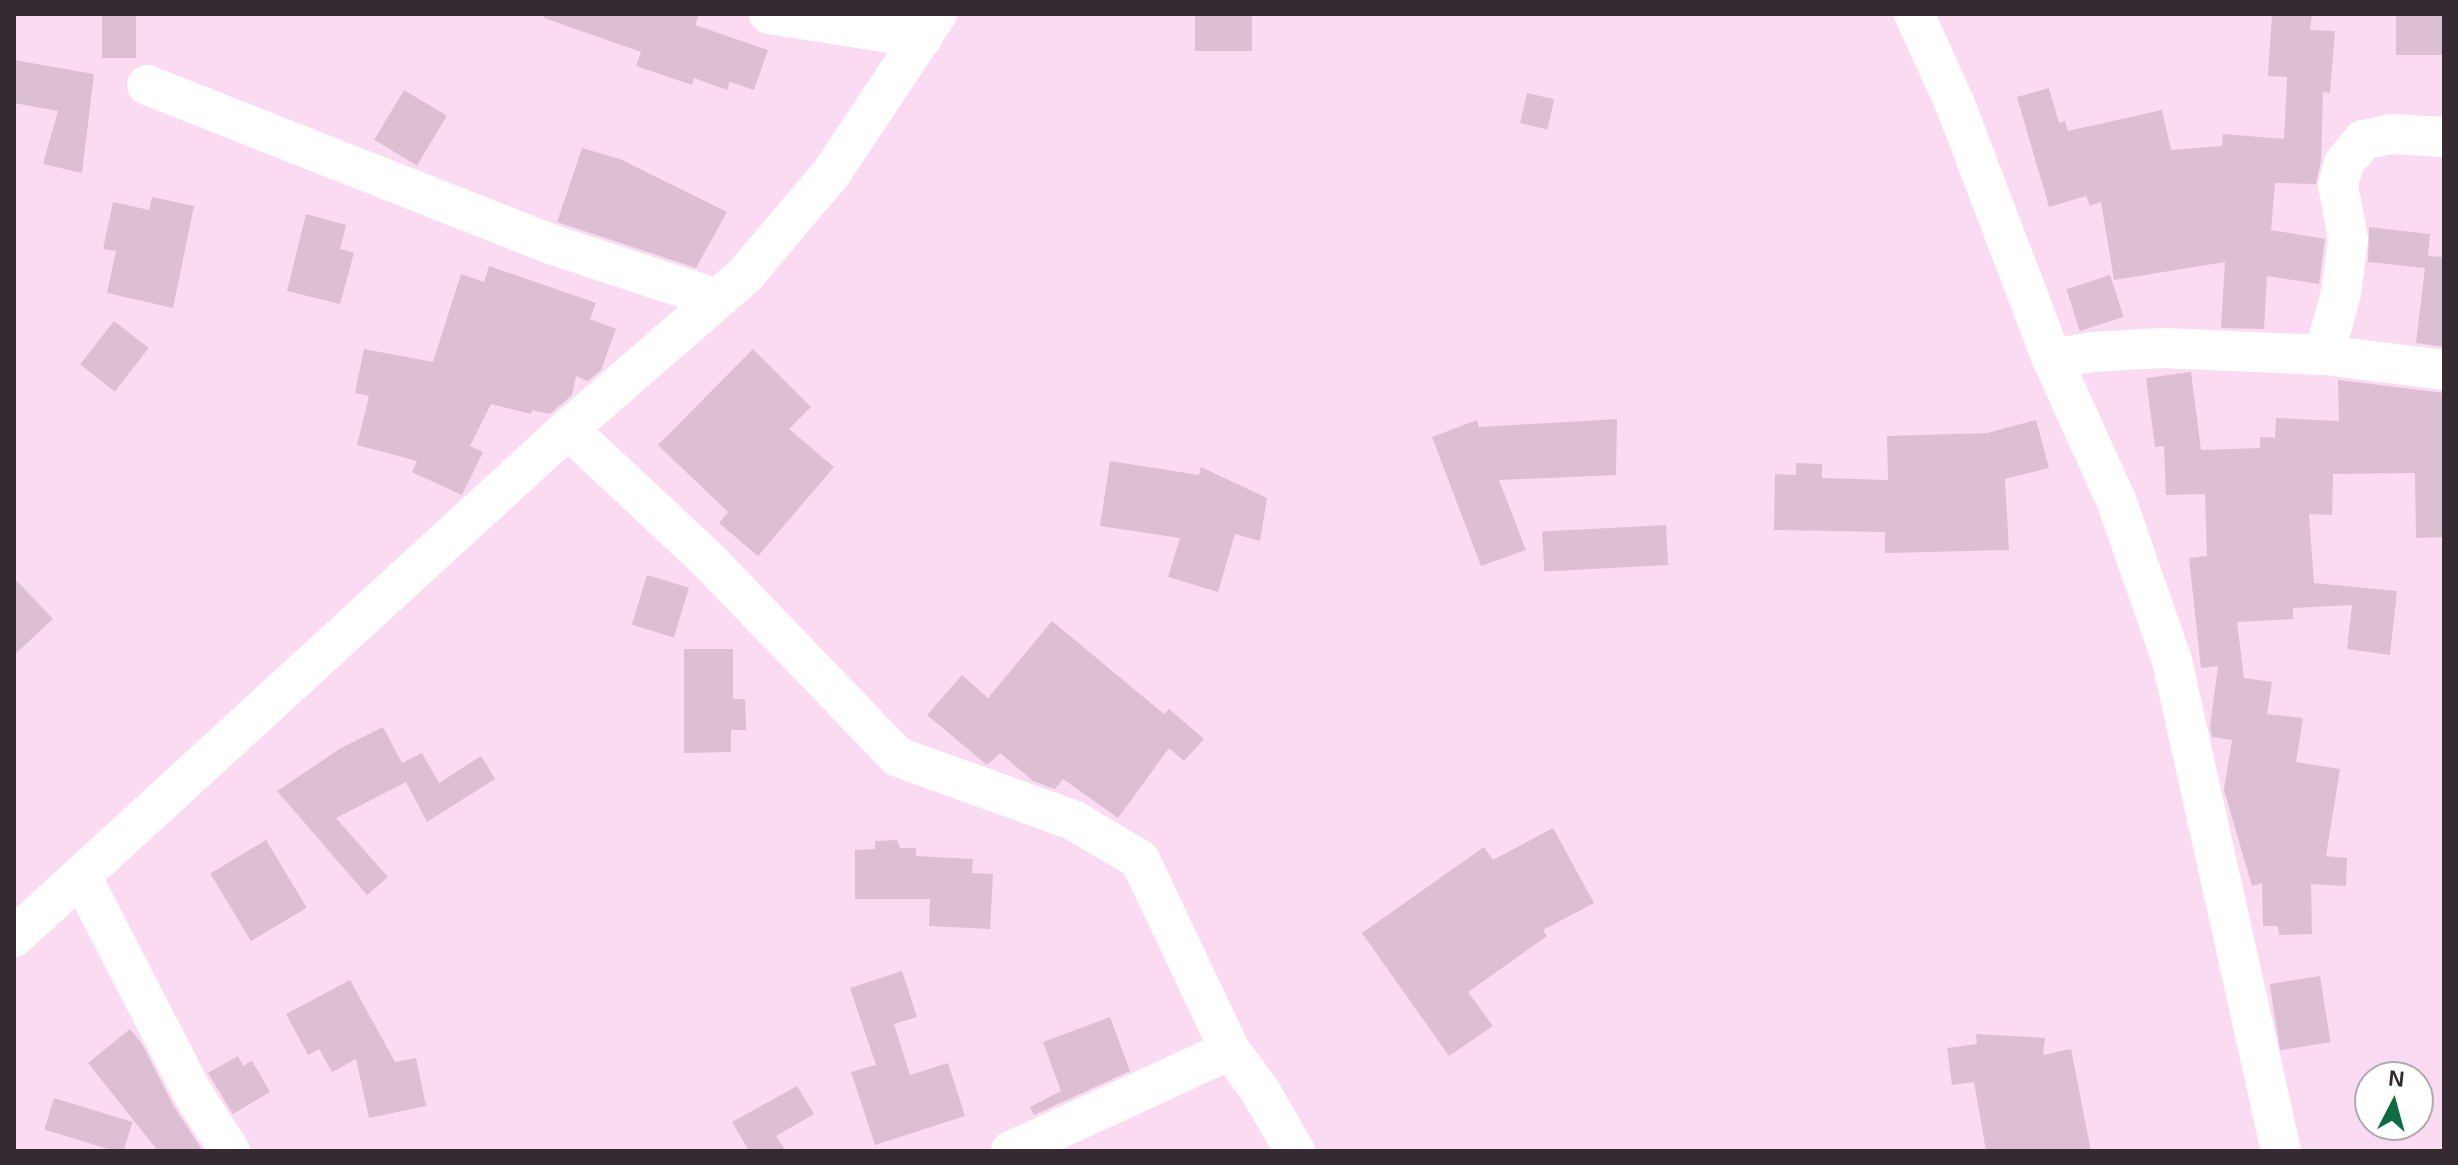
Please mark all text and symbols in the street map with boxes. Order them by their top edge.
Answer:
north arrow [2354,1061,2434,1141]
text: N [2387,1065,2406,1092]

